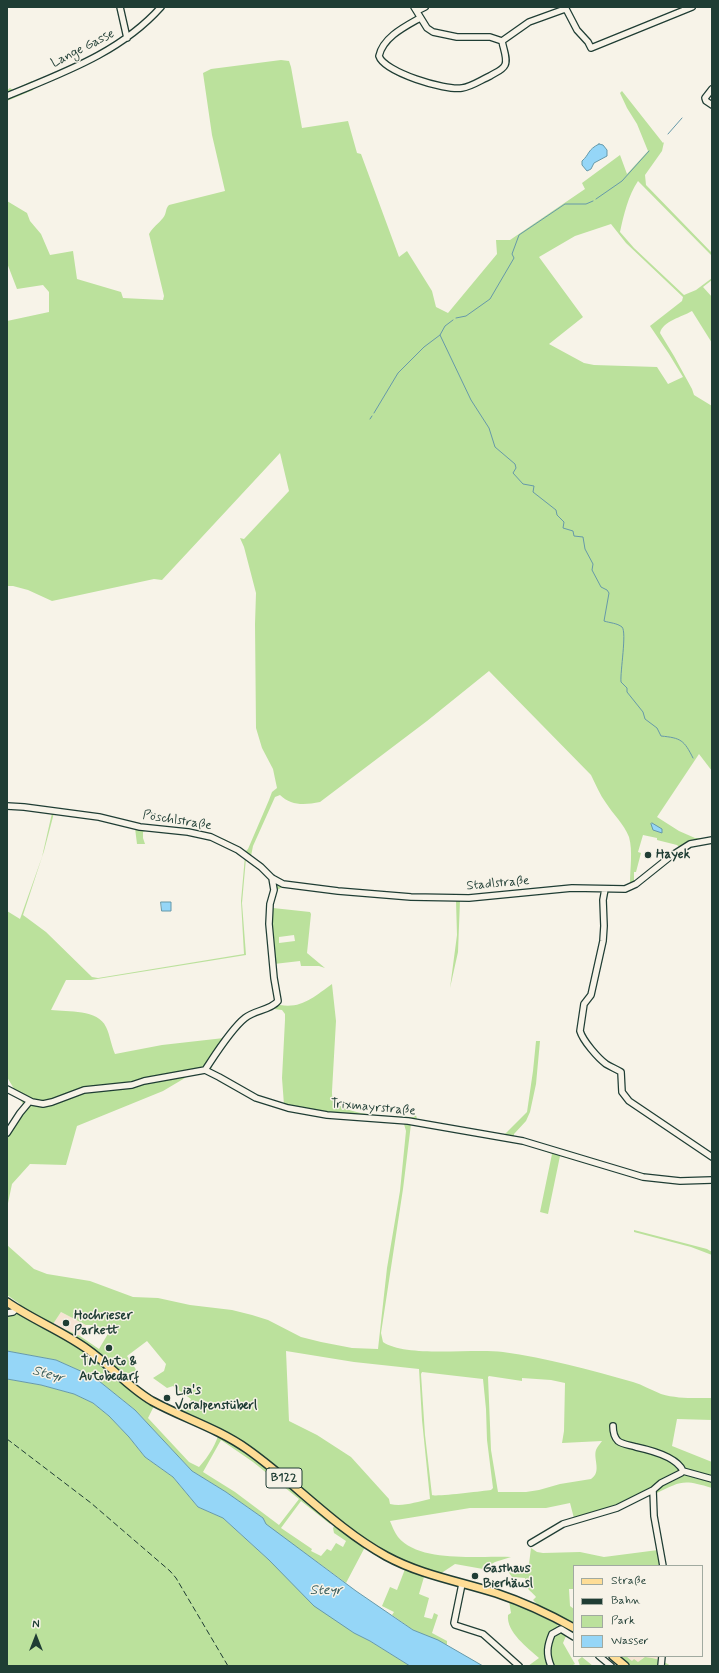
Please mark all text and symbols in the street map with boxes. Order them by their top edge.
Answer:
street label: Lange Gasse [49,26,117,72]
street label: Pöschlstraße [141,808,213,834]
place label: Hayek [656,847,690,863]
marker: Hayek [643,850,653,860]
street label: Stadlstraße [466,873,530,895]
street label: Trixmayrstraße [330,1097,416,1119]
place label: Hochrieser Parkett [74,1308,133,1339]
marker: Hochrieser Parkett [61,1318,71,1328]
marker: TN Auto & Autobedarf [104,1343,114,1353]
place label: TN Auto & Autobedarf [79,1354,139,1385]
water label: Steyr [30,1363,66,1387]
place label: Lia's Voralpenstüberl [175,1383,257,1414]
marker: Lia's Voralpenstüberl [162,1393,172,1403]
road number: B122 [266,1468,302,1488]
place label: Gasthaus Bierhäusl [483,1561,533,1592]
legend [573,1565,703,1657]
marker: Gasthaus Bierhäusl [470,1571,480,1581]
text: Straße [611,1573,646,1589]
water label: Steyr [310,1583,342,1599]
text: Bahn [611,1593,640,1609]
text: Park [611,1613,635,1629]
north arrow [16,1617,56,1657]
text: N [32,1618,40,1632]
text: Wasser [611,1633,649,1649]

